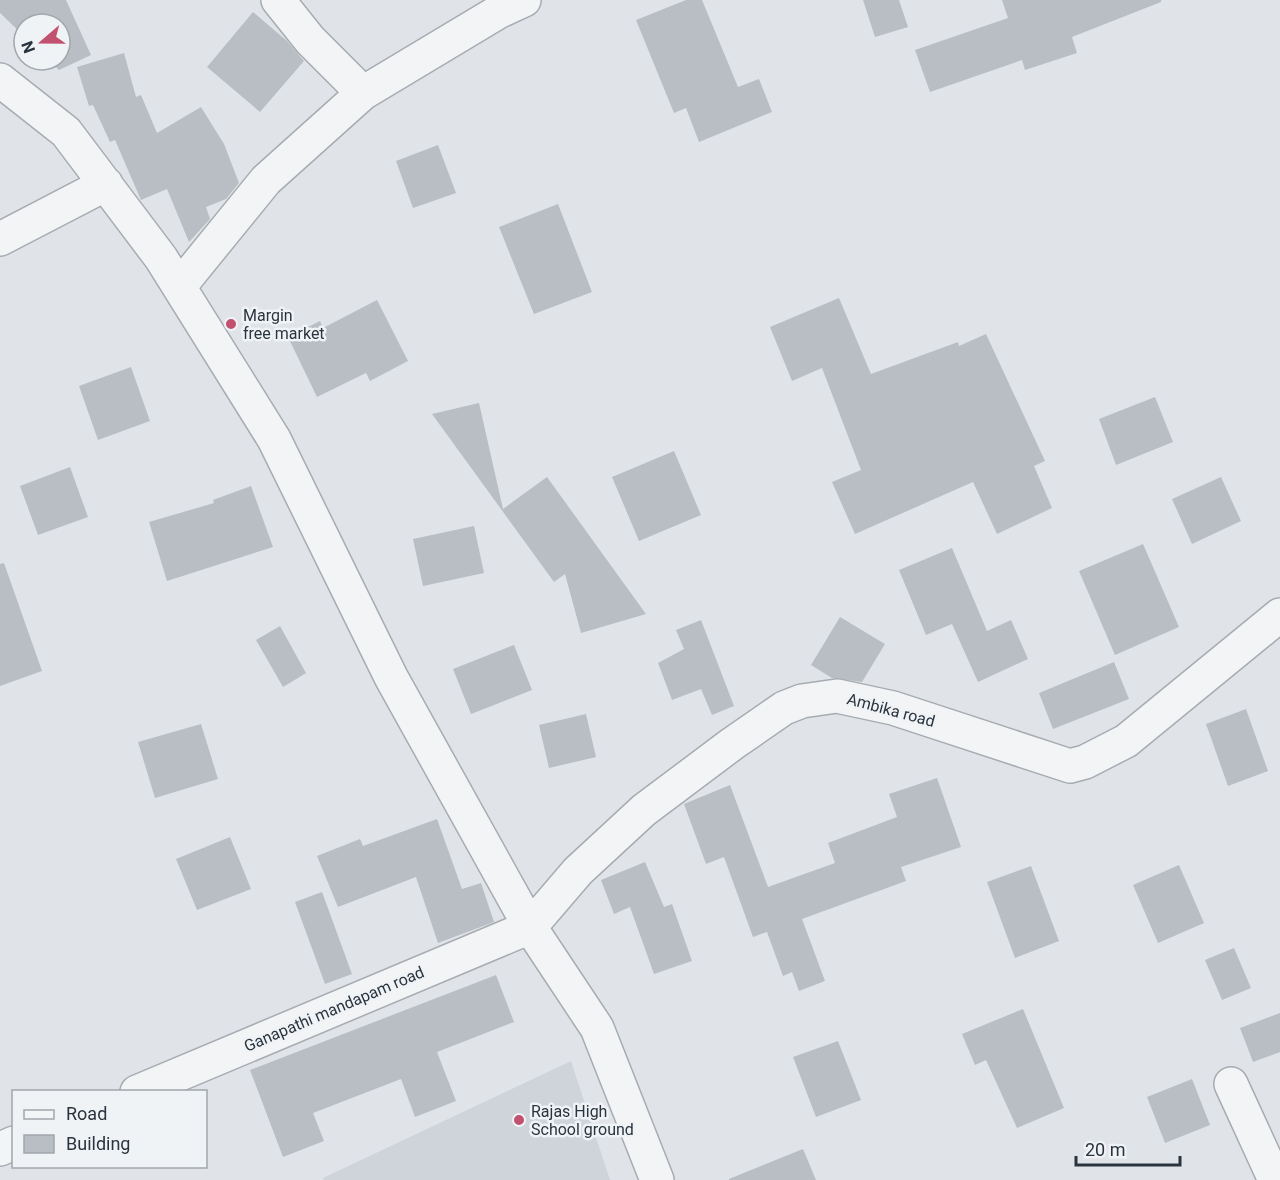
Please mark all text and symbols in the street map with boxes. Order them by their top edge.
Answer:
north arrow [12,12,72,72]
text: N [18,38,39,56]
place label: Margin free market [243,306,325,343]
marker: Margin free market [224,317,238,331]
street label: Ambika road [845,689,937,731]
street label: Ganapathi mandapam road [241,962,427,1056]
legend [12,1090,207,1168]
place label: Rajas High School ground [531,1102,634,1139]
text: Road [66,1103,107,1124]
marker: Rajas High School ground [512,1113,526,1127]
scale bar [1076,1129,1180,1167]
text: Building [66,1133,130,1154]
text: 20 m [1085,1139,1125,1160]

